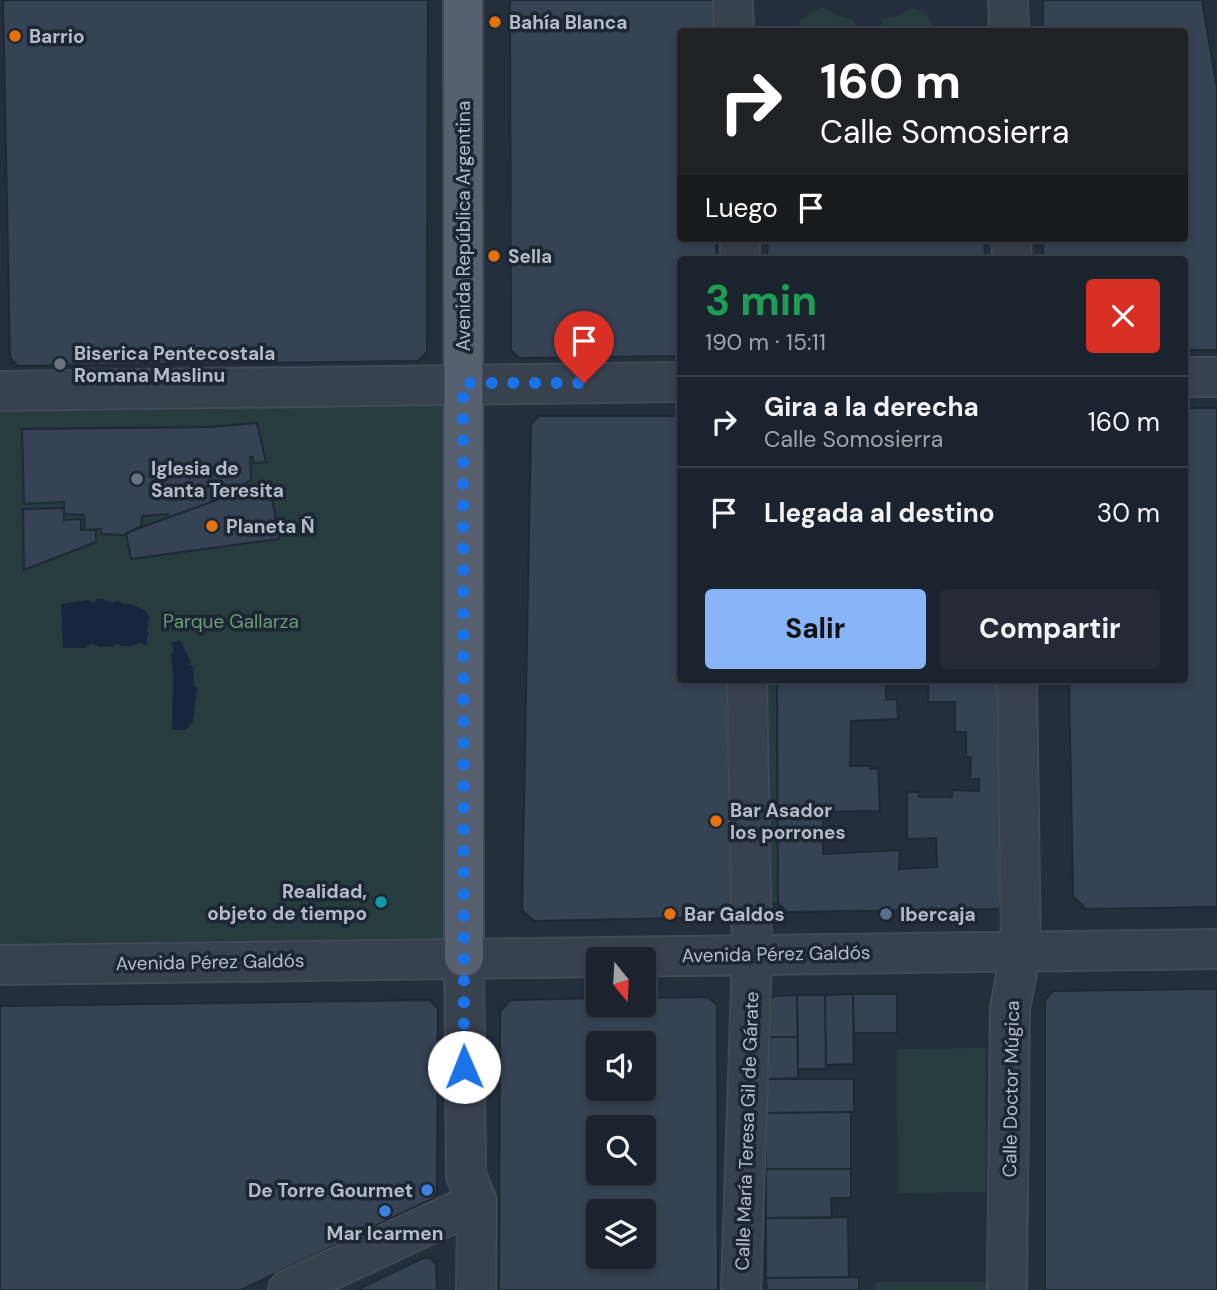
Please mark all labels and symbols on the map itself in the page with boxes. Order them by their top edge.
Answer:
place label: Bahía Blanca [509,10,627,35]
marker: Bahía Blanca [487,14,503,30]
place label: Barrio [29,24,85,49]
marker: Barrio [7,28,23,44]
street label: Avenida República Argentina [451,101,476,351]
place label: Sella [508,244,552,269]
marker: Sella [486,248,502,264]
pin [554,311,614,383]
place label: Biserica Pentecostala Romana Maslinu [74,341,275,388]
marker: Biserica Pentecostala Romana Maslinu [52,356,68,372]
place label: Iglesia de Santa Teresita [151,456,284,503]
marker: Iglesia de Santa Teresita [129,471,145,487]
place label: Planeta Ñ [226,514,315,539]
marker: Planeta Ñ [204,518,220,534]
park label: Parque Gallarza [163,609,299,634]
place label: Bar Asador los porrones [730,798,846,845]
marker: Bar Asador los porrones [708,813,724,829]
place label: Realidad, objeto de tiempo [207,879,367,926]
marker: Realidad, objeto de tiempo [373,894,389,910]
place label: Bar Galdos [684,902,785,927]
place label: Ibercaja [900,902,976,927]
marker: Bar Galdos [662,906,678,922]
marker: Ibercaja [878,906,894,922]
street label: Avenida Pérez Galdós [681,940,871,968]
north arrow [586,947,656,1017]
street label: Avenida Pérez Galdós [115,948,305,976]
street label: Calle María Teresa Gil de Gárate [730,991,764,1271]
street label: Calle Doctor Múgica [997,1000,1025,1178]
position arrow [427,1030,501,1104]
place label: De Torre Gourmet [248,1178,413,1203]
marker: De Torre Gourmet [419,1182,435,1198]
marker: Mar Icarmen [377,1203,393,1219]
place label: Mar Icarmen [327,1221,443,1246]

